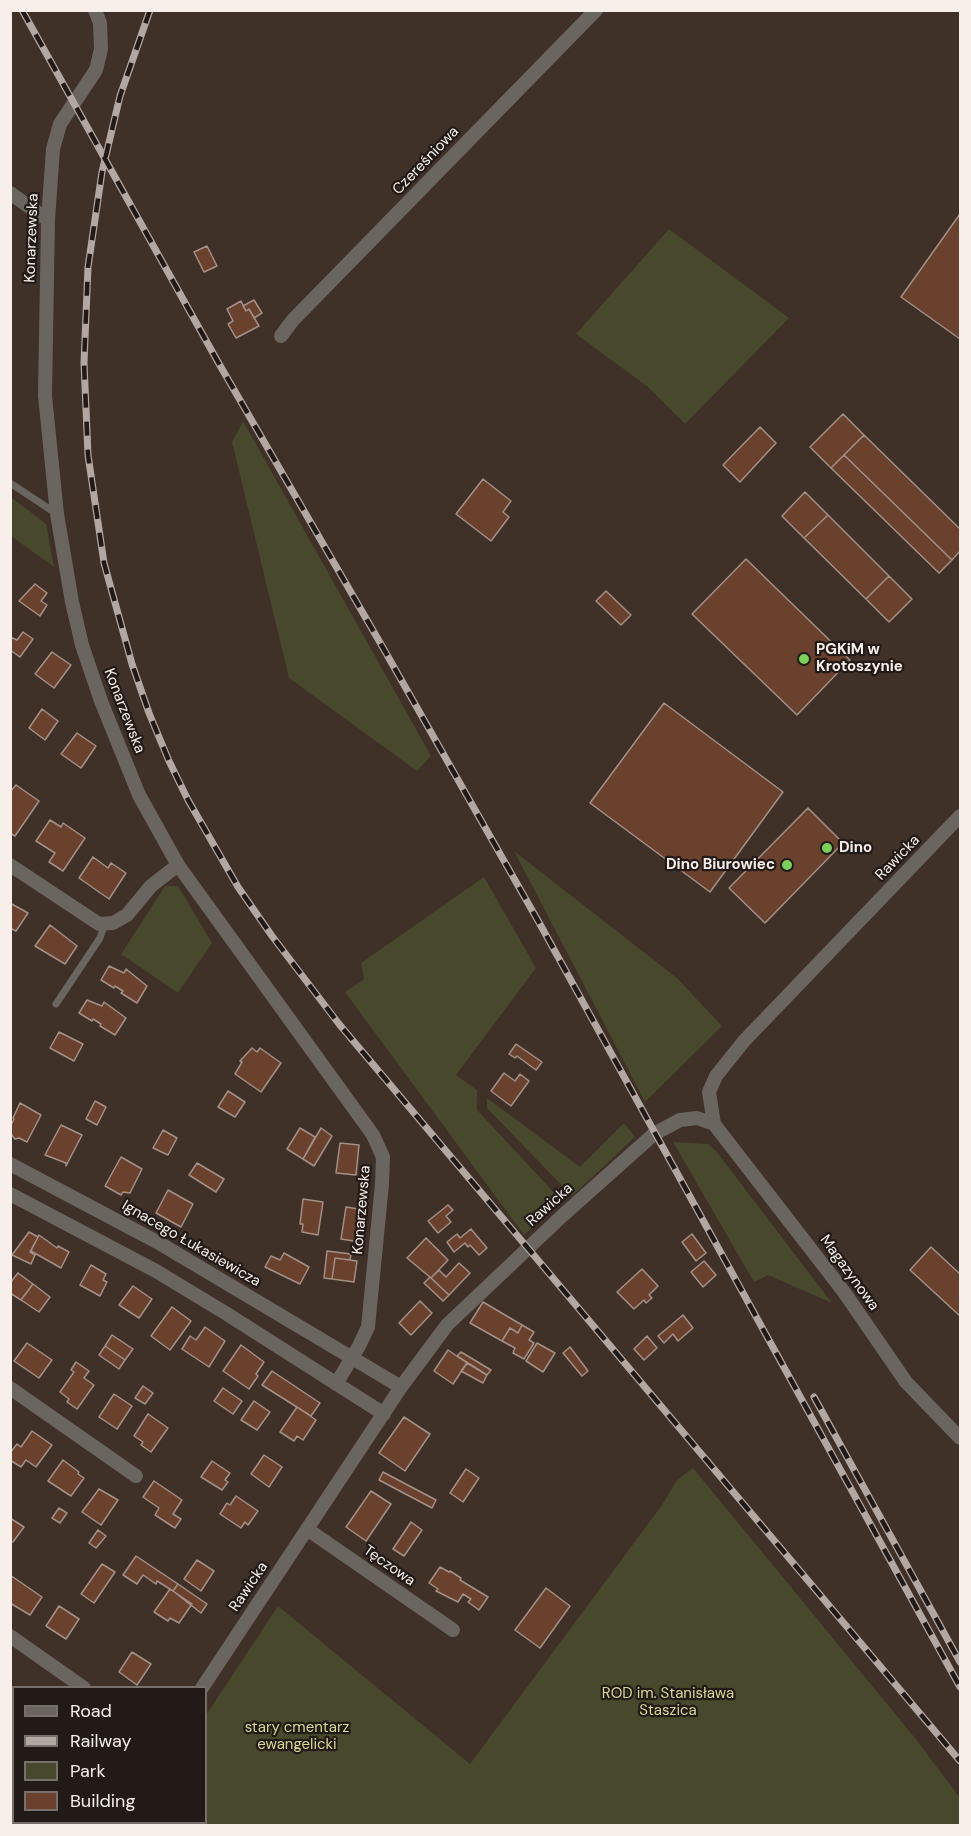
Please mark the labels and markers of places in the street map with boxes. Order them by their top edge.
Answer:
place label: PGKiM w Krotoszynie [816,641,903,676]
marker: PGKiM w Krotoszynie [797,652,811,666]
place label: Dino [839,839,872,857]
marker: Dino [820,841,834,855]
place label: Dino Biurowiec [666,856,775,874]
marker: Dino Biurowiec [780,858,794,872]

